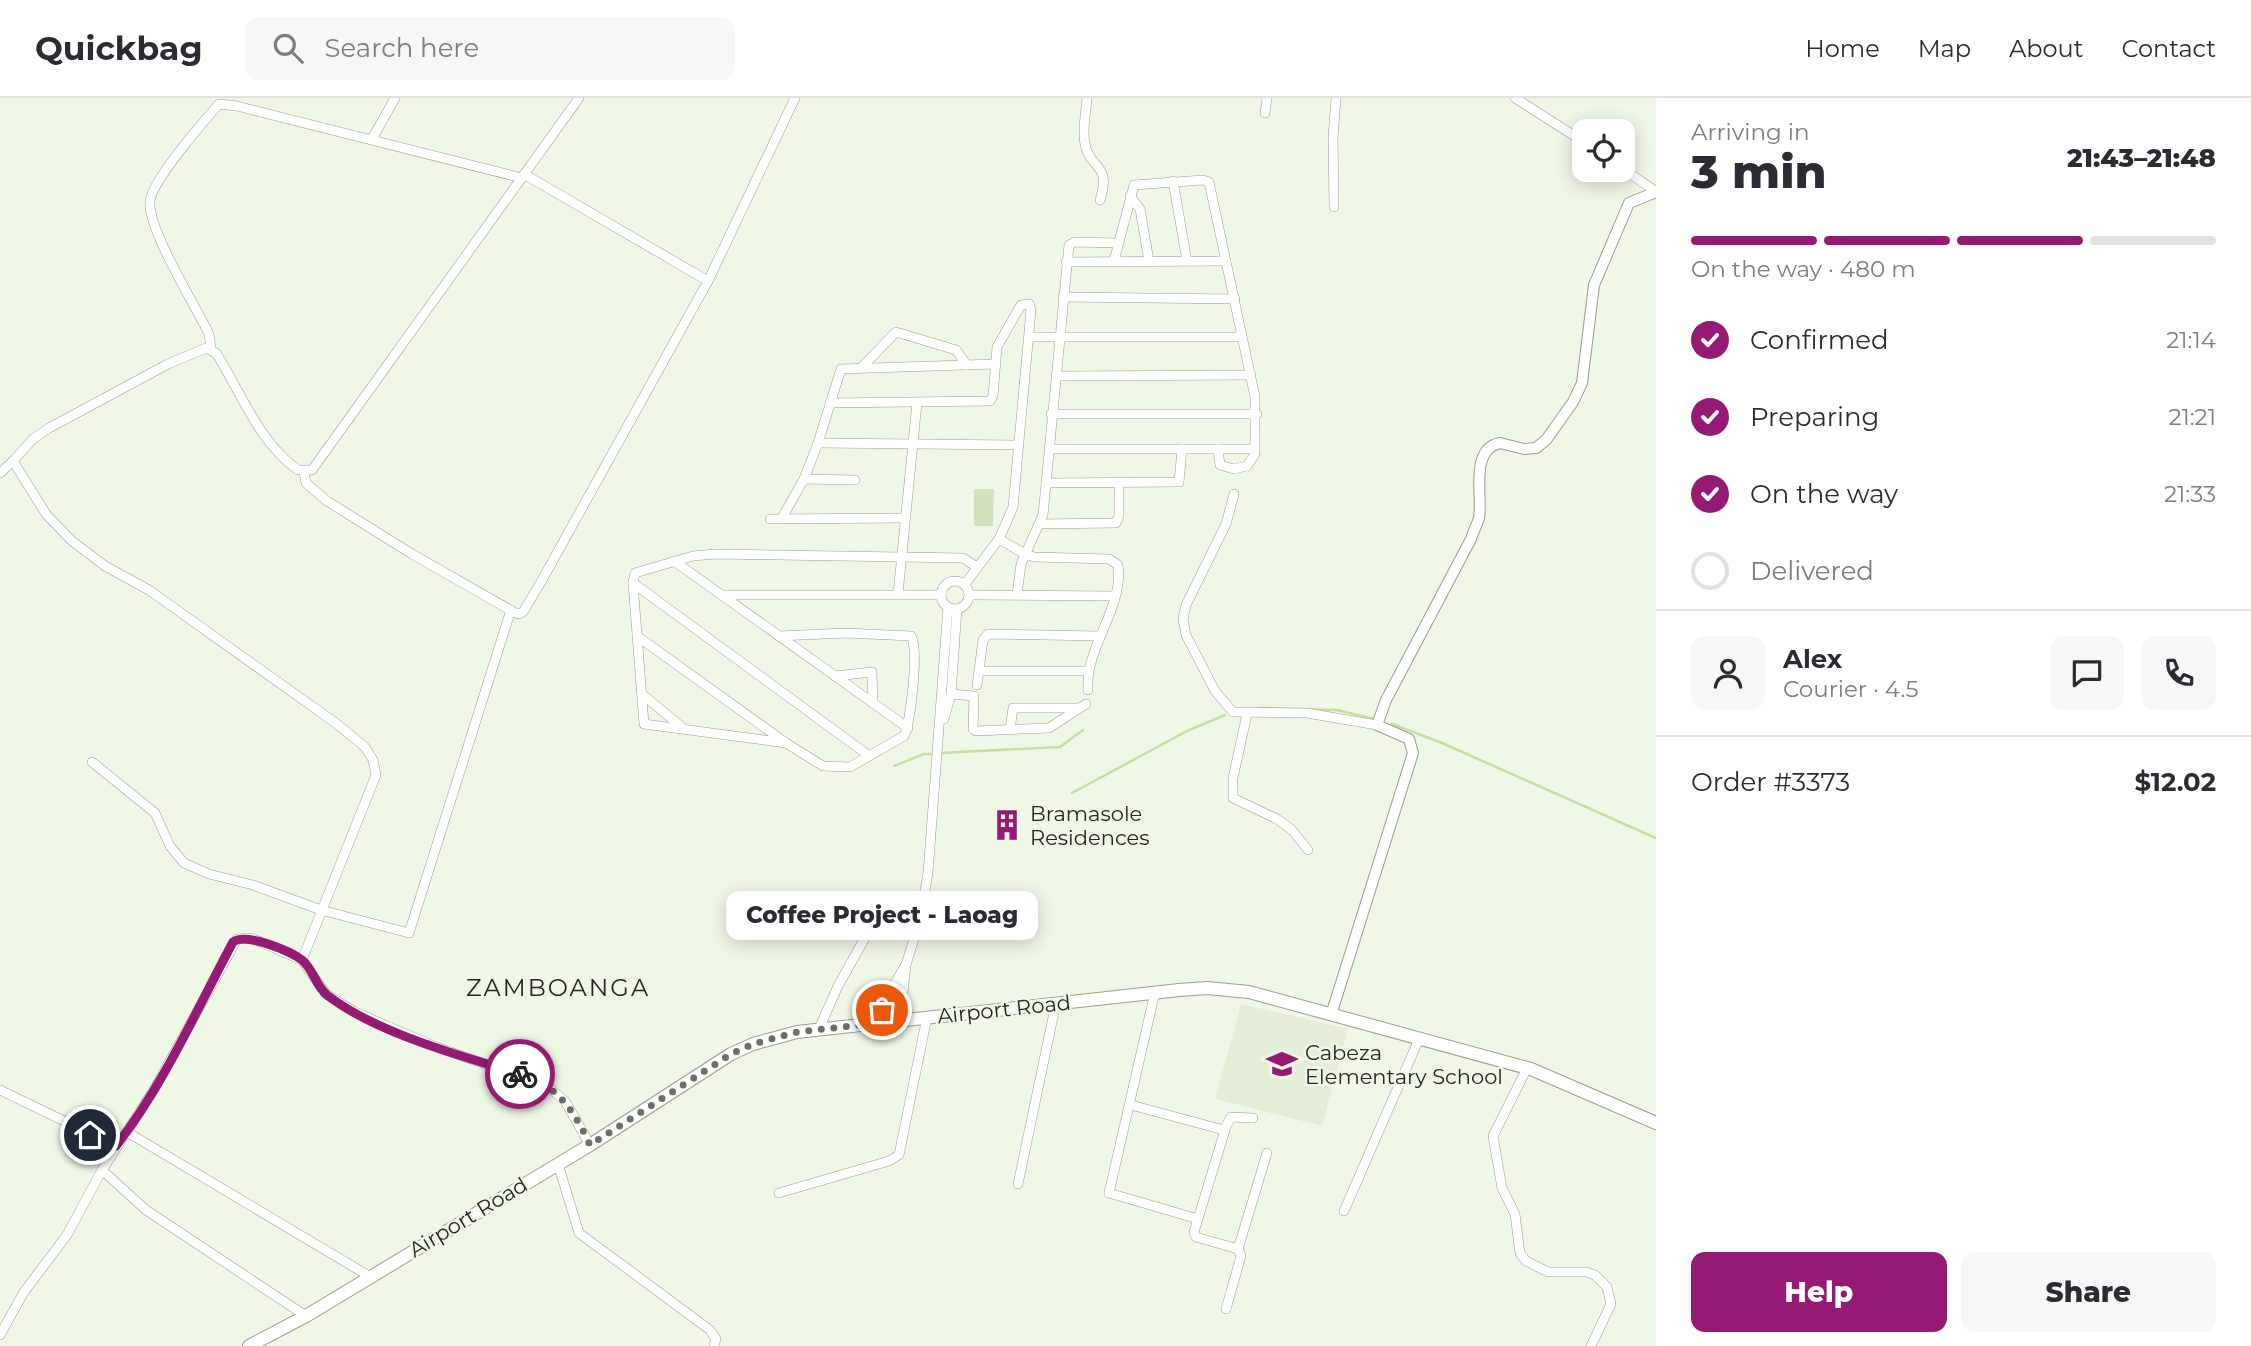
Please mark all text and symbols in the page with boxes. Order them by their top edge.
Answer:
search box [245,17,735,80]
text: Quickbag [35,28,203,68]
icon: search [269,29,307,67]
text: Search here [325,32,479,64]
text: Home [1805,34,1880,63]
text: Map [1918,34,1971,63]
text: About [2009,34,2083,63]
text: Contact [2121,34,2216,63]
text: Arriving in [1691,118,1810,146]
map controls [1572,119,1635,182]
button: locate [1572,119,1635,182]
text: 21:43–21:48 [2067,142,2216,174]
text: 3 min [1691,143,1827,200]
text: On the way · 480 m [1691,255,1916,283]
icon: check [1691,321,1729,359]
text: Confirmed [1750,324,1889,356]
text: 21:14 [2166,326,2216,354]
icon: check [1691,398,1729,436]
text: Preparing [1750,401,1879,433]
text: 21:21 [2168,403,2216,431]
icon: check [1691,475,1729,513]
text: On the way [1750,478,1898,510]
text: 21:33 [2164,480,2216,508]
text: Delivered [1750,555,1874,587]
button: person [1691,636,1765,710]
button: chat [2050,636,2124,710]
button: phone [2142,636,2216,710]
text: Alex [1783,643,1842,675]
text: Courier · 4.5 [1783,675,1918,703]
text: Order #3373 [1691,766,1850,798]
text: $12.02 [2135,766,2216,798]
place label: Bramasole Residences [1030,801,1149,850]
building icon: Bramasole Residences [990,808,1024,842]
callout: Coffee Project - Laoag [726,891,1038,940]
text: Coffee Project - Laoag [746,901,1018,929]
district label: ZAMBOANGA [466,973,650,1002]
pin [852,980,912,1040]
street label: Airport Road [936,990,1072,1028]
icon: bag [863,991,901,1029]
courier [485,1039,555,1109]
place label: Cabeza Elementary School [1305,1040,1503,1089]
school or university icon: Cabeza Elementary School [1265,1047,1299,1081]
icon: bike [501,1055,539,1093]
pin [60,1105,120,1165]
icon: home [71,1116,109,1154]
street label: Airport Road [404,1172,532,1262]
button: Help [1691,1252,1947,1332]
button: Share [1961,1252,2216,1332]

